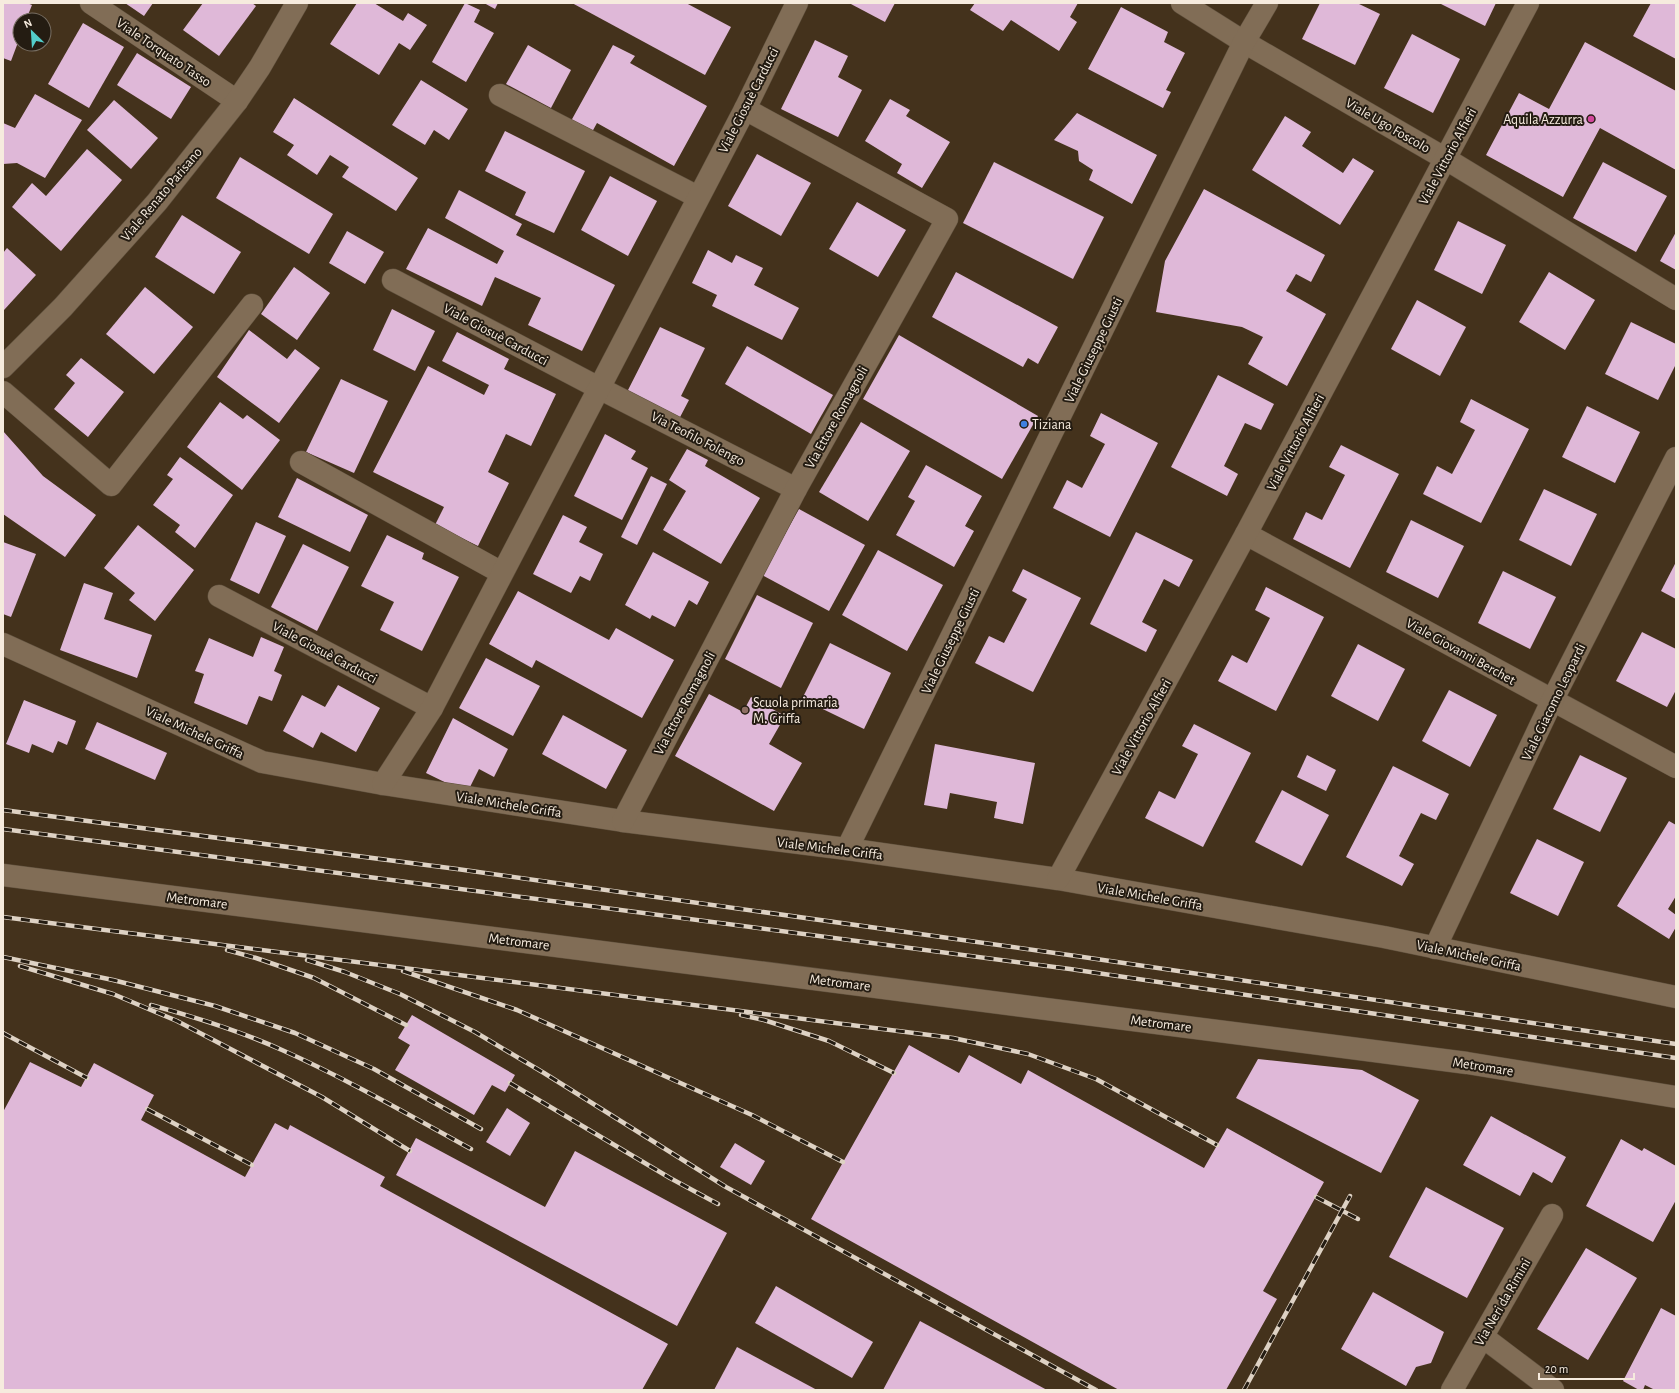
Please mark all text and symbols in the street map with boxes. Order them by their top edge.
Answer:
north arrow [12,12,52,52]
street label: Viale Torquato Tasso [114,16,213,90]
text: N [22,17,34,30]
street label: Viale Giosuè Carducci [716,45,782,155]
street label: Viale Ugo Foscolo [1343,96,1432,156]
street label: Viale Vittorio Alfieri [1416,106,1479,207]
place label: Aquila Azzurra [1503,113,1584,127]
marker: Aquila Azzurra [1586,114,1596,124]
street label: Viale Renato Parisano [119,145,205,244]
street label: Viale Giuseppe Giusti [1062,295,1126,405]
street label: Viale Giosuè Carducci [441,301,550,368]
street label: Via Ettore Romagnoli [803,364,871,471]
street label: Viale Vittorio Alfieri [1264,392,1327,493]
street label: Via Teofilo Folengo [649,409,747,469]
place label: Tiziana [1032,418,1072,432]
marker: Tiziana [1019,419,1029,429]
street label: Viale Giuseppe Giusti [919,586,983,696]
street label: Viale Giovanni Berchet [1404,616,1518,688]
street label: Viale Giosuè Carducci [270,619,379,686]
street label: Viale Giacomo Leopardi [1519,642,1588,763]
street label: Via Ettore Romagnoli [652,650,718,757]
street label: Viale Vittorio Alfieri [1110,677,1174,778]
place label: Scuola primaria M. Griffa [753,696,838,726]
street label: Viale Michele Griffa [143,704,246,762]
marker: Scuola primaria M. Griffa [740,705,750,715]
street label: Viale Michele Griffa [455,790,563,820]
street label: Viale Michele Griffa [776,836,884,862]
street label: Viale Michele Griffa [1096,881,1204,913]
street label: Metromare [166,890,228,912]
street label: Metromare [488,931,550,953]
street label: Viale Michele Griffa [1415,938,1523,974]
street label: Metromare [809,972,871,994]
street label: Metromare [1130,1013,1192,1035]
street label: Metromare [1451,1055,1514,1079]
street label: Via Neri da Rimini [1472,1256,1534,1349]
scale bar [1539,1355,1634,1381]
text: 20 m [1545,1363,1568,1375]

